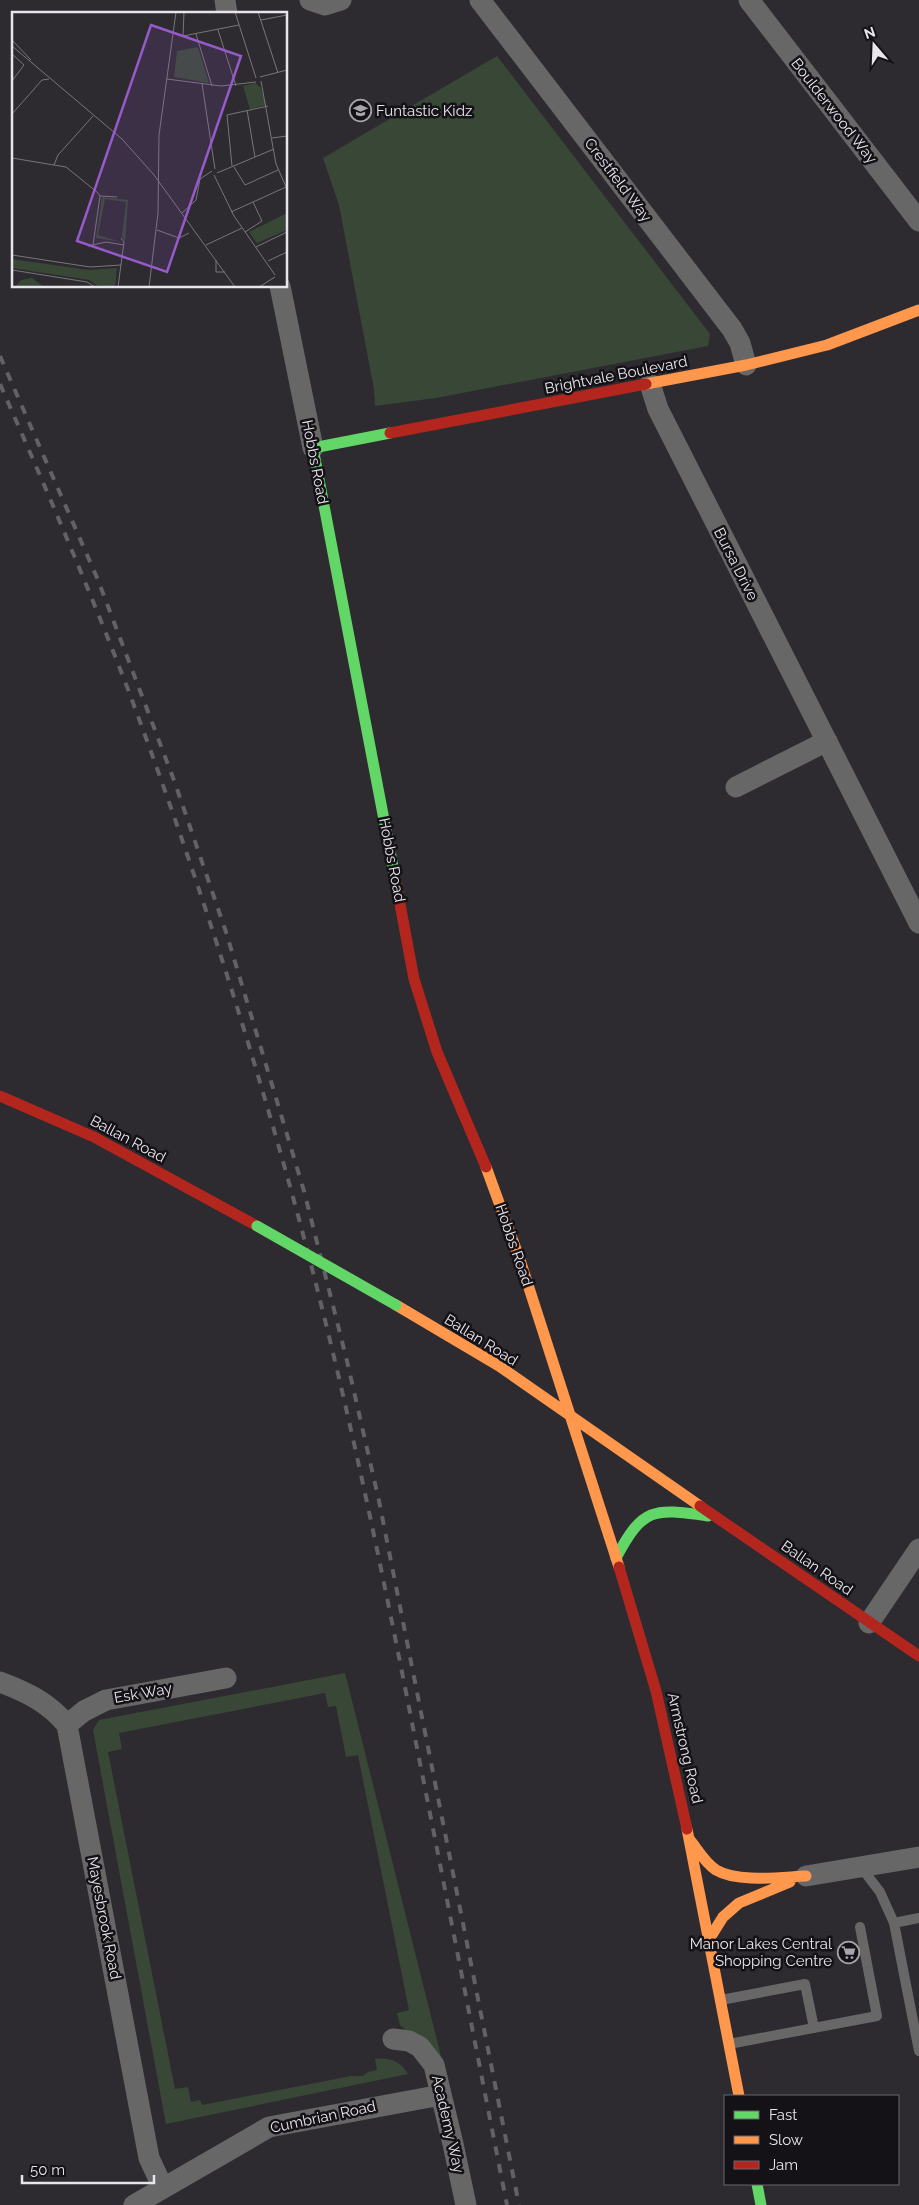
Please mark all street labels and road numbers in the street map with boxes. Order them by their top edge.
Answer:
street label: Boulderwood Way [787,55,881,167]
street label: Crestfield Way [581,134,655,226]
street label: Brightvale Boulevard [543,352,689,398]
street label: Hobbs Road [298,418,332,506]
street label: Bursa Drive [710,525,762,604]
street label: Hobbs Road [375,816,409,904]
street label: Ballan Road [87,1112,169,1166]
street label: Hobbs Road [492,1202,536,1288]
street label: Ballan Road [441,1310,521,1370]
street label: Ballan Road [778,1537,856,1599]
street label: Esk Way [113,1679,173,1707]
street label: Armstrong Road [663,1691,707,1805]
street label: Mayesbrook Road [83,1855,125,1981]
street label: Academy Way [428,2073,468,2175]
street label: Cumbrian Road [269,2097,377,2137]

